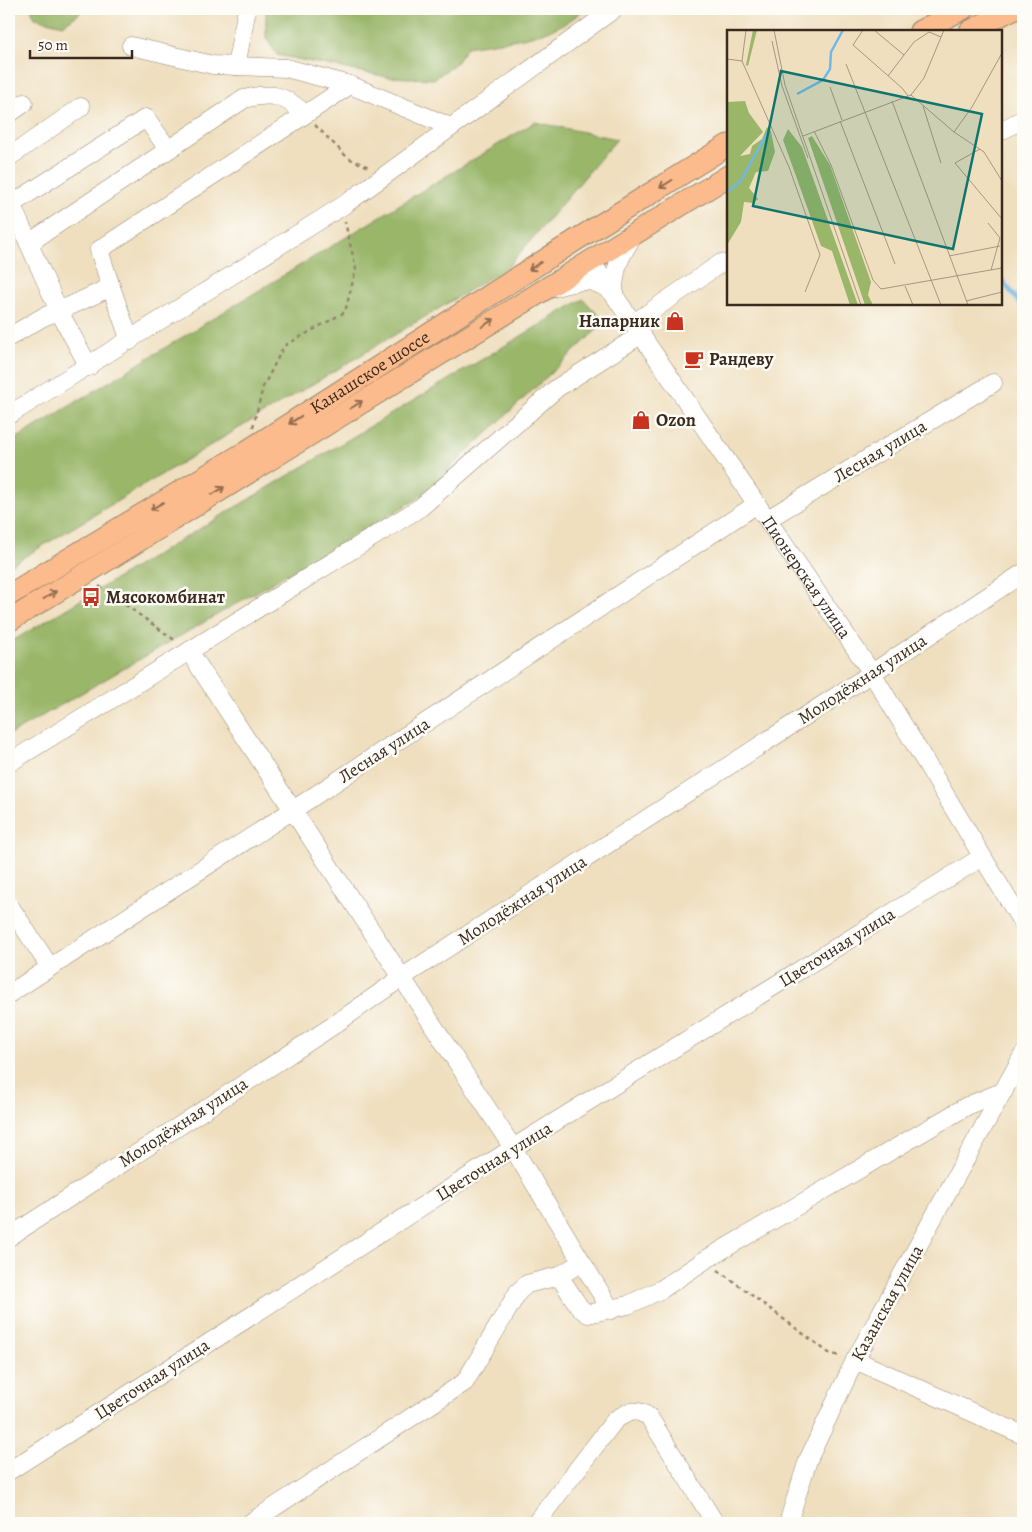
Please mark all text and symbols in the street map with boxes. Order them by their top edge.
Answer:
scale bar [30,28,132,60]
inset map [727,30,1002,305]
text: 50 m [38,35,68,55]
one-way arrow [659,179,673,189]
one-way arrow [528,261,542,271]
place label: Напарник [579,309,660,333]
shop icon: Напарник [664,310,686,332]
one-way arrow [481,318,495,329]
street label: Канашское шоссе [305,325,434,420]
place label: Рандеву [709,347,774,371]
cafe icon: Рандеву [683,348,705,370]
one-way arrow [349,400,363,411]
place label: Ozon [656,408,696,432]
shop icon: Ozon [630,409,652,431]
street label: Лесная улица [829,413,931,488]
one-way arrow [289,415,303,425]
one-way arrow [210,486,224,496]
one-way arrow [151,501,165,511]
street label: Пионерская улица [756,511,857,644]
place label: Мясокомбинат [106,585,225,609]
bus stop icon: Мясокомбинат [80,586,102,608]
one-way arrow [43,590,57,600]
street label: Молодёжная улица [793,628,932,730]
street label: Лесная улица [334,711,435,788]
street label: Молодёжная улица [453,849,592,951]
street label: Цветочная улица [775,901,900,992]
street label: Молодёжная улица [114,1071,253,1173]
street label: Цветочная улица [432,1115,557,1206]
street label: Казанская улица [845,1240,929,1365]
street label: Цветочная улица [90,1333,215,1425]

